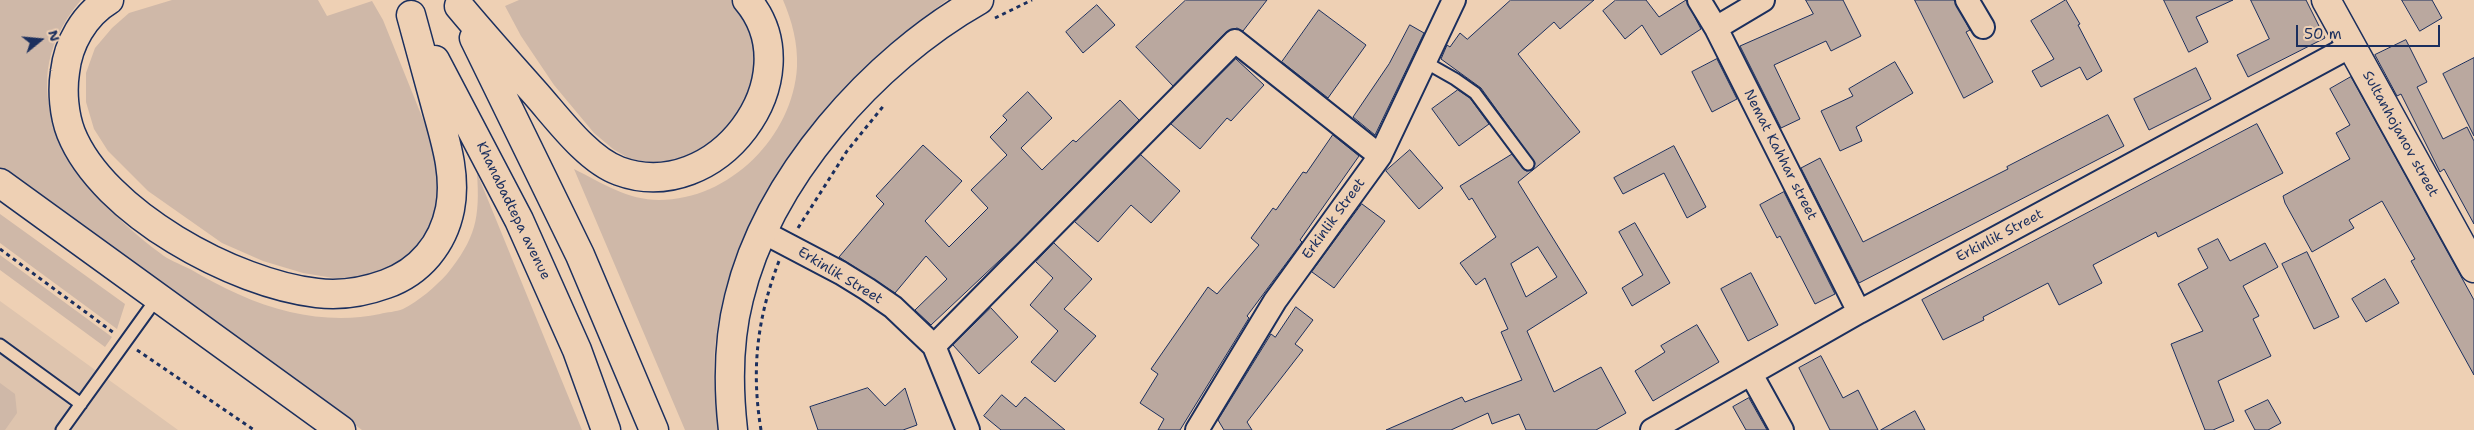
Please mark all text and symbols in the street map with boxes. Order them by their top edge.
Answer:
north arrow [15,15,65,65]
scale bar [2299,15,2443,47]
text: 50 m [2304,24,2342,44]
text: N [44,28,65,44]
street label: Sultanhojanov street [2358,68,2442,200]
street label: Nemat Kahhar street [1740,87,1820,223]
street label: Khanabadtepa avenue [472,139,554,283]
street label: Erkinlik Street [1299,175,1369,263]
street label: Erkinlik Street [1954,206,2046,266]
street label: Erkinlik Street [794,244,886,308]

